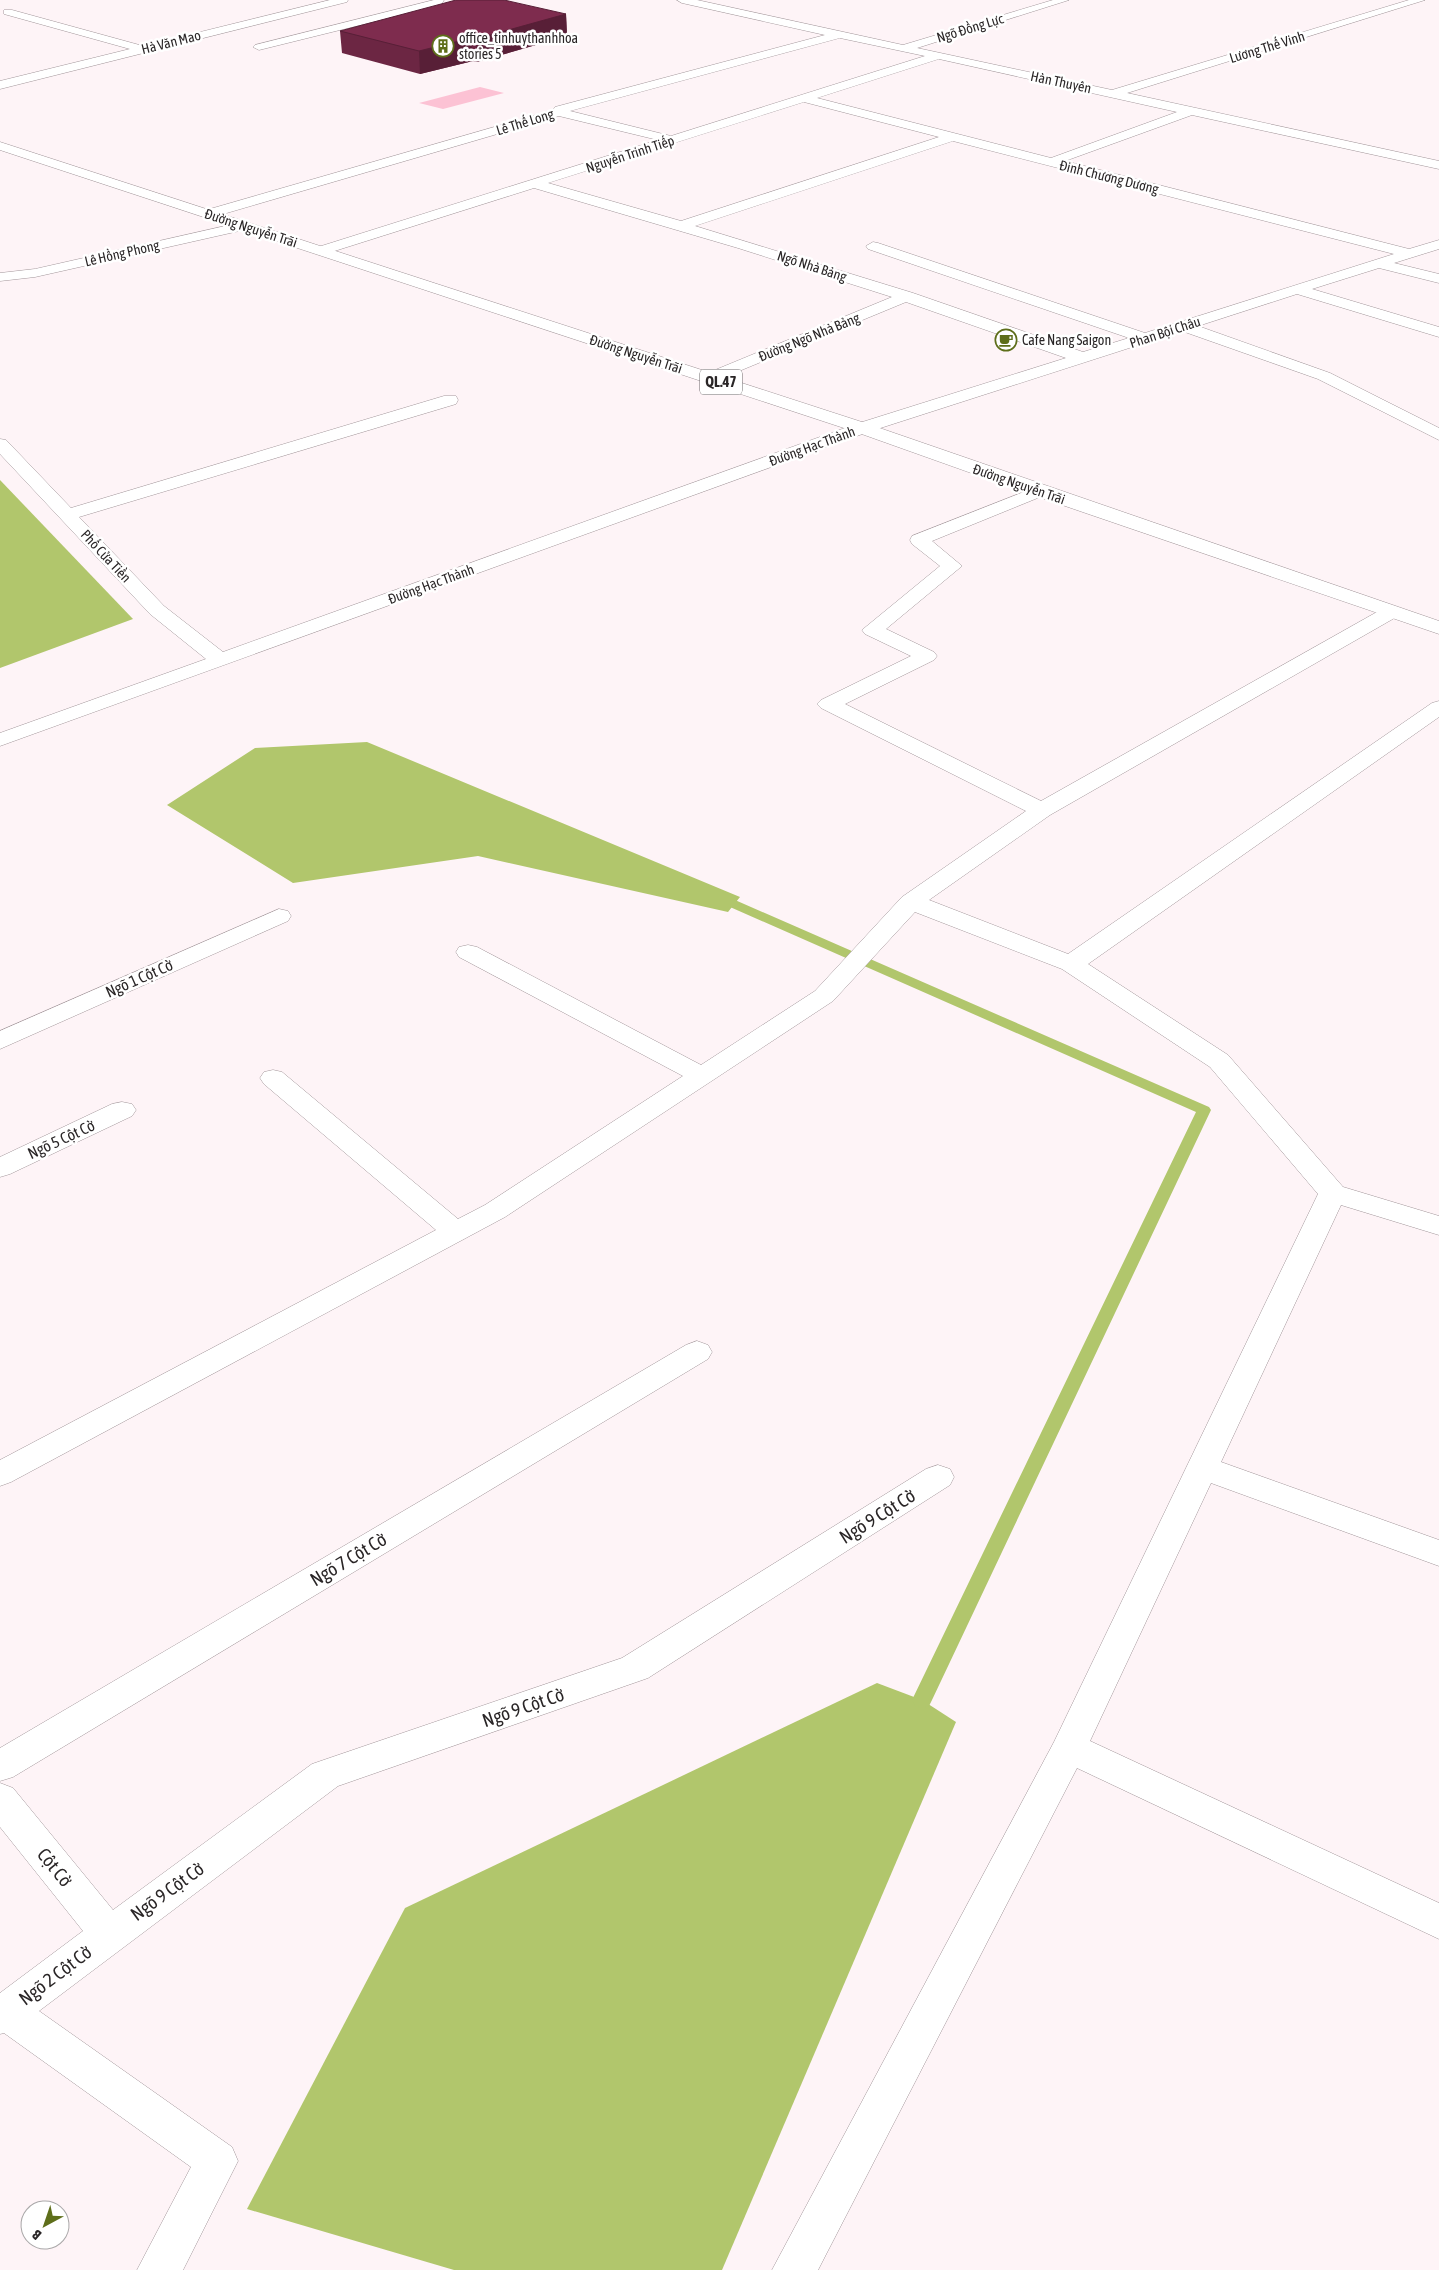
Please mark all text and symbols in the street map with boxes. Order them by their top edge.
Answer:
street label: Ngõ Đồng Lực [934,9,1006,46]
street label: Hà Văn Mao [140,27,202,57]
street label: Lương Thế Vinh [1227,27,1307,66]
place label: office_tinhuythanhhoa stories 5 [459,30,578,62]
building icon: office_tinhuythanhhoa stories 5 [431,34,455,58]
street label: Hàn Thuyên [1029,68,1093,96]
street label: Lê Thế Long [494,105,556,138]
street label: Nguyễn Trinh Tiếp [583,131,677,176]
street label: Đinh Chương Dương [1058,157,1160,197]
street label: Đường Nguyễn Trãi [203,205,299,251]
street label: Lê Hồng Phong [83,236,161,269]
street label: Ngõ Nhà Bảng [775,247,849,285]
street label: Đường Ngõ Nhà Bảng [756,309,862,365]
street label: Phan Bội Châu [1128,313,1202,351]
cafe icon: Cafe Nang Saigon [994,328,1018,352]
street label: Đường Nguyễn Trãi [588,331,684,377]
place label: Cafe Nang Saigon [1022,332,1111,348]
road number: QL.47 [700,370,742,394]
street label: Đường Hạc Thành [767,423,857,469]
street label: Đường Nguyễn Trãi [971,461,1067,507]
street label: Phố Cửa Tiền [78,526,135,586]
street label: Đường Hạc Thành [386,561,476,607]
street label: Ngõ 1 Cột Cờ [103,955,176,1002]
street label: Ngõ 5 Cột Cờ [25,1115,98,1163]
street label: Ngõ 9 Cột Cờ [835,1484,919,1548]
street label: Ngõ 7 Cột Cờ [306,1528,390,1590]
street label: Ngõ 9 Cột Cờ [479,1683,567,1731]
street label: Cột Cờ [33,1843,77,1891]
street label: Ngõ 9 Cột Cờ [126,1857,208,1925]
street label: Ngõ 2 Cột Cờ [14,1941,96,2009]
north arrow [20,2200,70,2250]
text: B [29,2226,44,2243]

